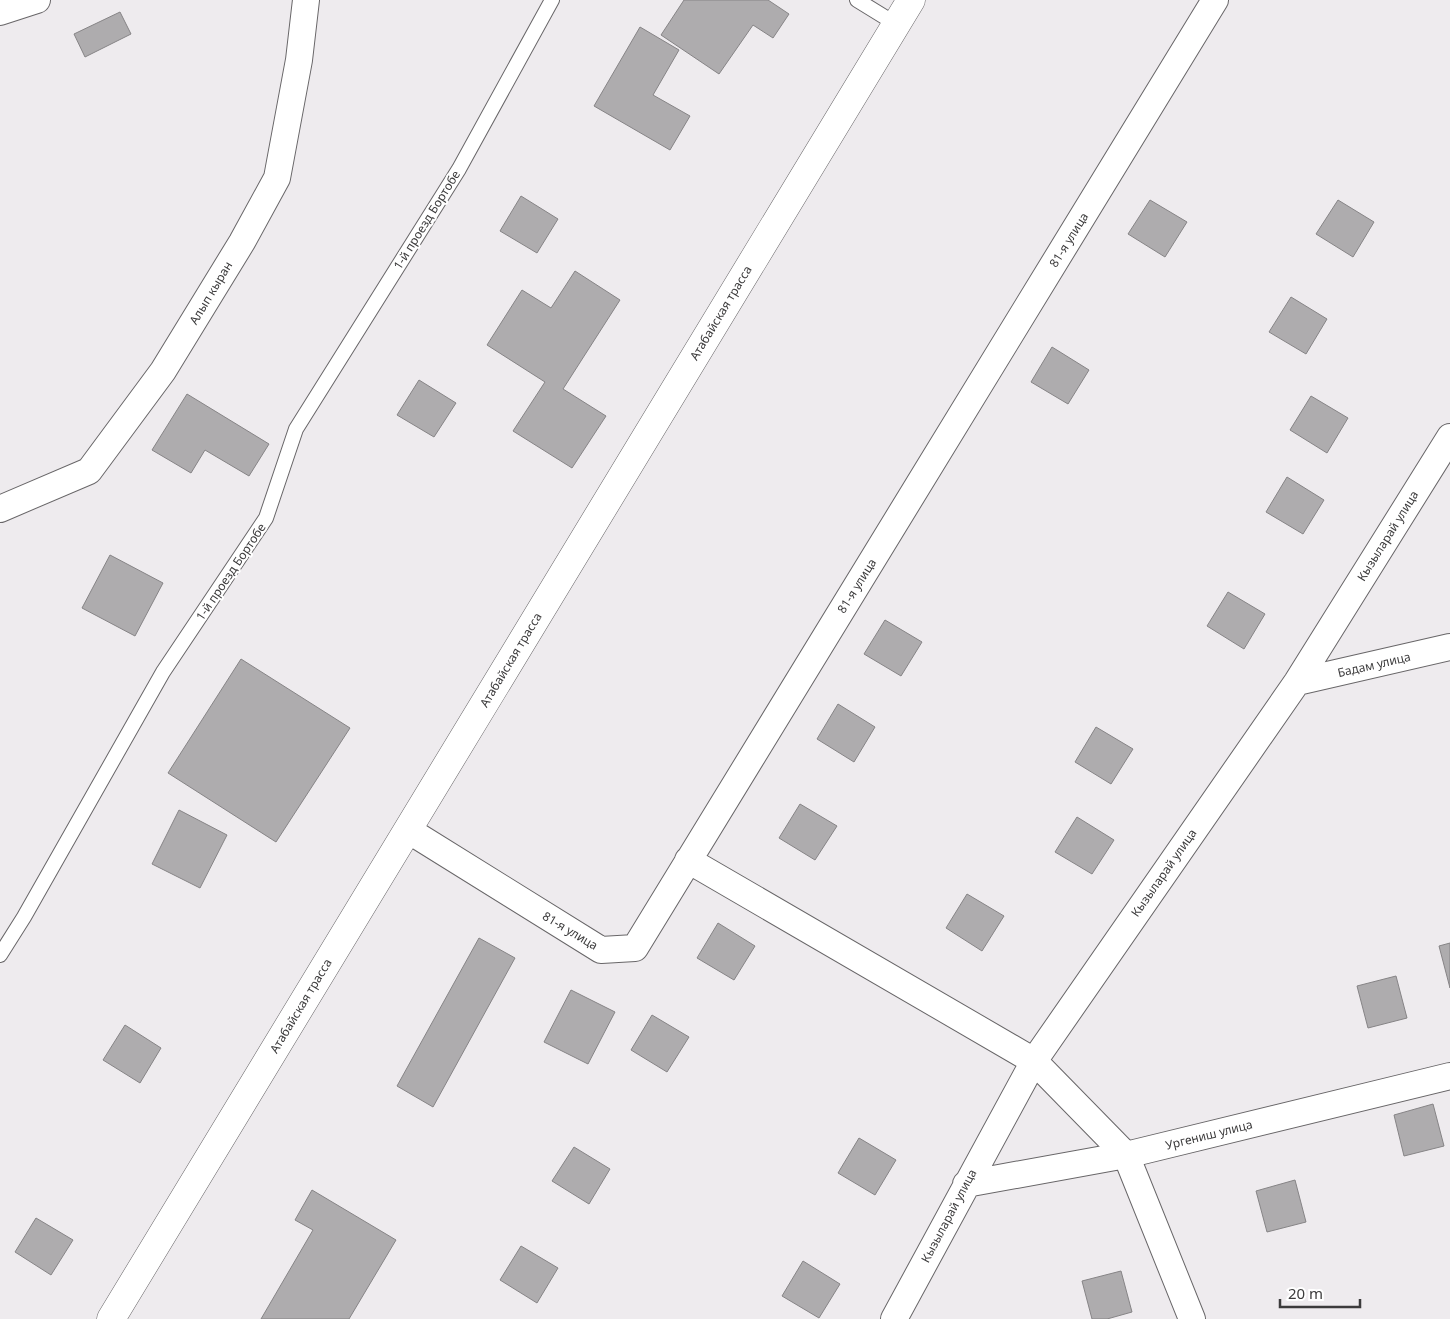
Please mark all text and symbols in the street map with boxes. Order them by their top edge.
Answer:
street label: 1-й проезд Бортобе [389,167,464,273]
street label: 81-я улица [1045,209,1092,270]
street label: Алып кыран [185,258,236,328]
street label: Атабайская трасса [686,262,756,363]
street label: Кызыларай улица [1353,487,1422,584]
street label: 1-й проезд Бортобе [192,519,270,624]
street label: 81-я улица [833,555,880,616]
street label: Атабайская трасса [476,609,546,710]
street label: Бадам улица [1336,648,1412,681]
street label: Кызыларай улица [1127,825,1200,920]
street label: 81-я улица [539,907,601,954]
street label: Атабайская трасса [266,955,336,1056]
street label: Ургениш улица [1164,1115,1254,1154]
street label: Кызыларай улица [917,1166,980,1266]
scale bar [1280,1276,1360,1308]
text: 20 m [1288,1283,1323,1303]

